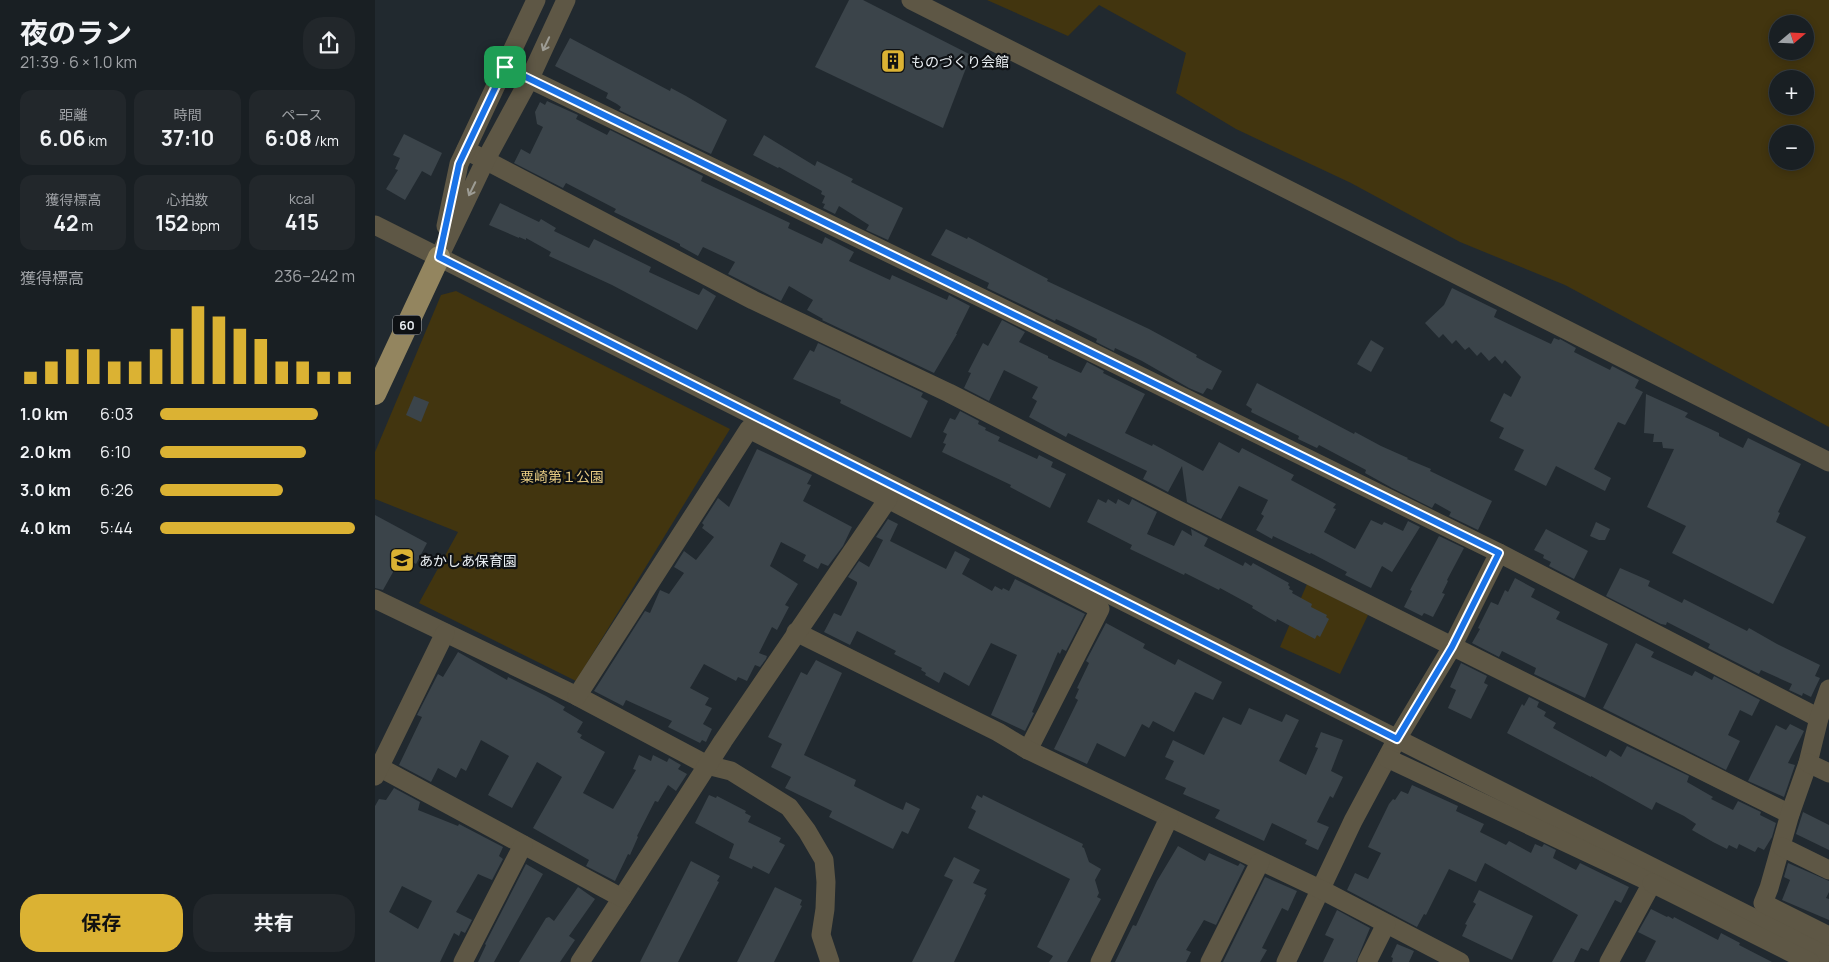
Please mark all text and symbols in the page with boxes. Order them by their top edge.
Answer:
text: 夜のラン [20,13,132,51]
north arrow [1769,15,1814,60]
map controls [1769,15,1814,170]
button: share [303,17,355,69]
one-way arrow [540,36,550,51]
pin [484,46,526,88]
building icon: ものづくり会館 [880,48,906,74]
text: 21:39 · 6 × 1.0 km [20,51,137,73]
place label: ものづくり会館 [911,52,1009,71]
icon: arrive [491,53,519,81]
button: + [1769,70,1814,115]
text: 距離 [59,105,87,124]
text: 時間 [173,105,201,124]
text: ペース [281,105,322,124]
text: 6.06 [39,124,86,152]
text: 37:10 [161,124,214,152]
text: 6:08 [265,124,312,152]
button: − [1769,125,1814,170]
text: km [86,131,107,150]
text: /km [312,131,339,150]
one-way arrow [467,181,476,196]
text: kcal [289,189,315,208]
text: 獲得標高 [45,190,101,209]
text: 心拍数 [166,190,208,209]
text: 415 [285,208,319,236]
text: 42 [53,209,78,237]
text: 152 [155,209,189,237]
text: m [78,216,93,235]
text: bpm [189,216,220,235]
text: 236–242 m [274,265,355,287]
text: 獲得標高 [20,267,84,289]
road number: 60 [393,316,421,334]
text: 1.0 km [20,403,68,425]
text: 6:03 [100,403,133,425]
text: 2.0 km [20,441,71,463]
text: 6:10 [100,441,131,463]
park label: 粟崎第１公園 [520,467,604,486]
text: 3.0 km [20,479,71,501]
text: 6:26 [100,479,134,501]
text: 4.0 km [20,517,71,539]
text: 5:44 [100,517,133,539]
school or university icon: あかしあ保育園 [389,547,415,573]
place label: あかしあ保育園 [419,551,517,570]
button: 保存 [20,894,183,952]
button: 共有 [193,894,355,952]

